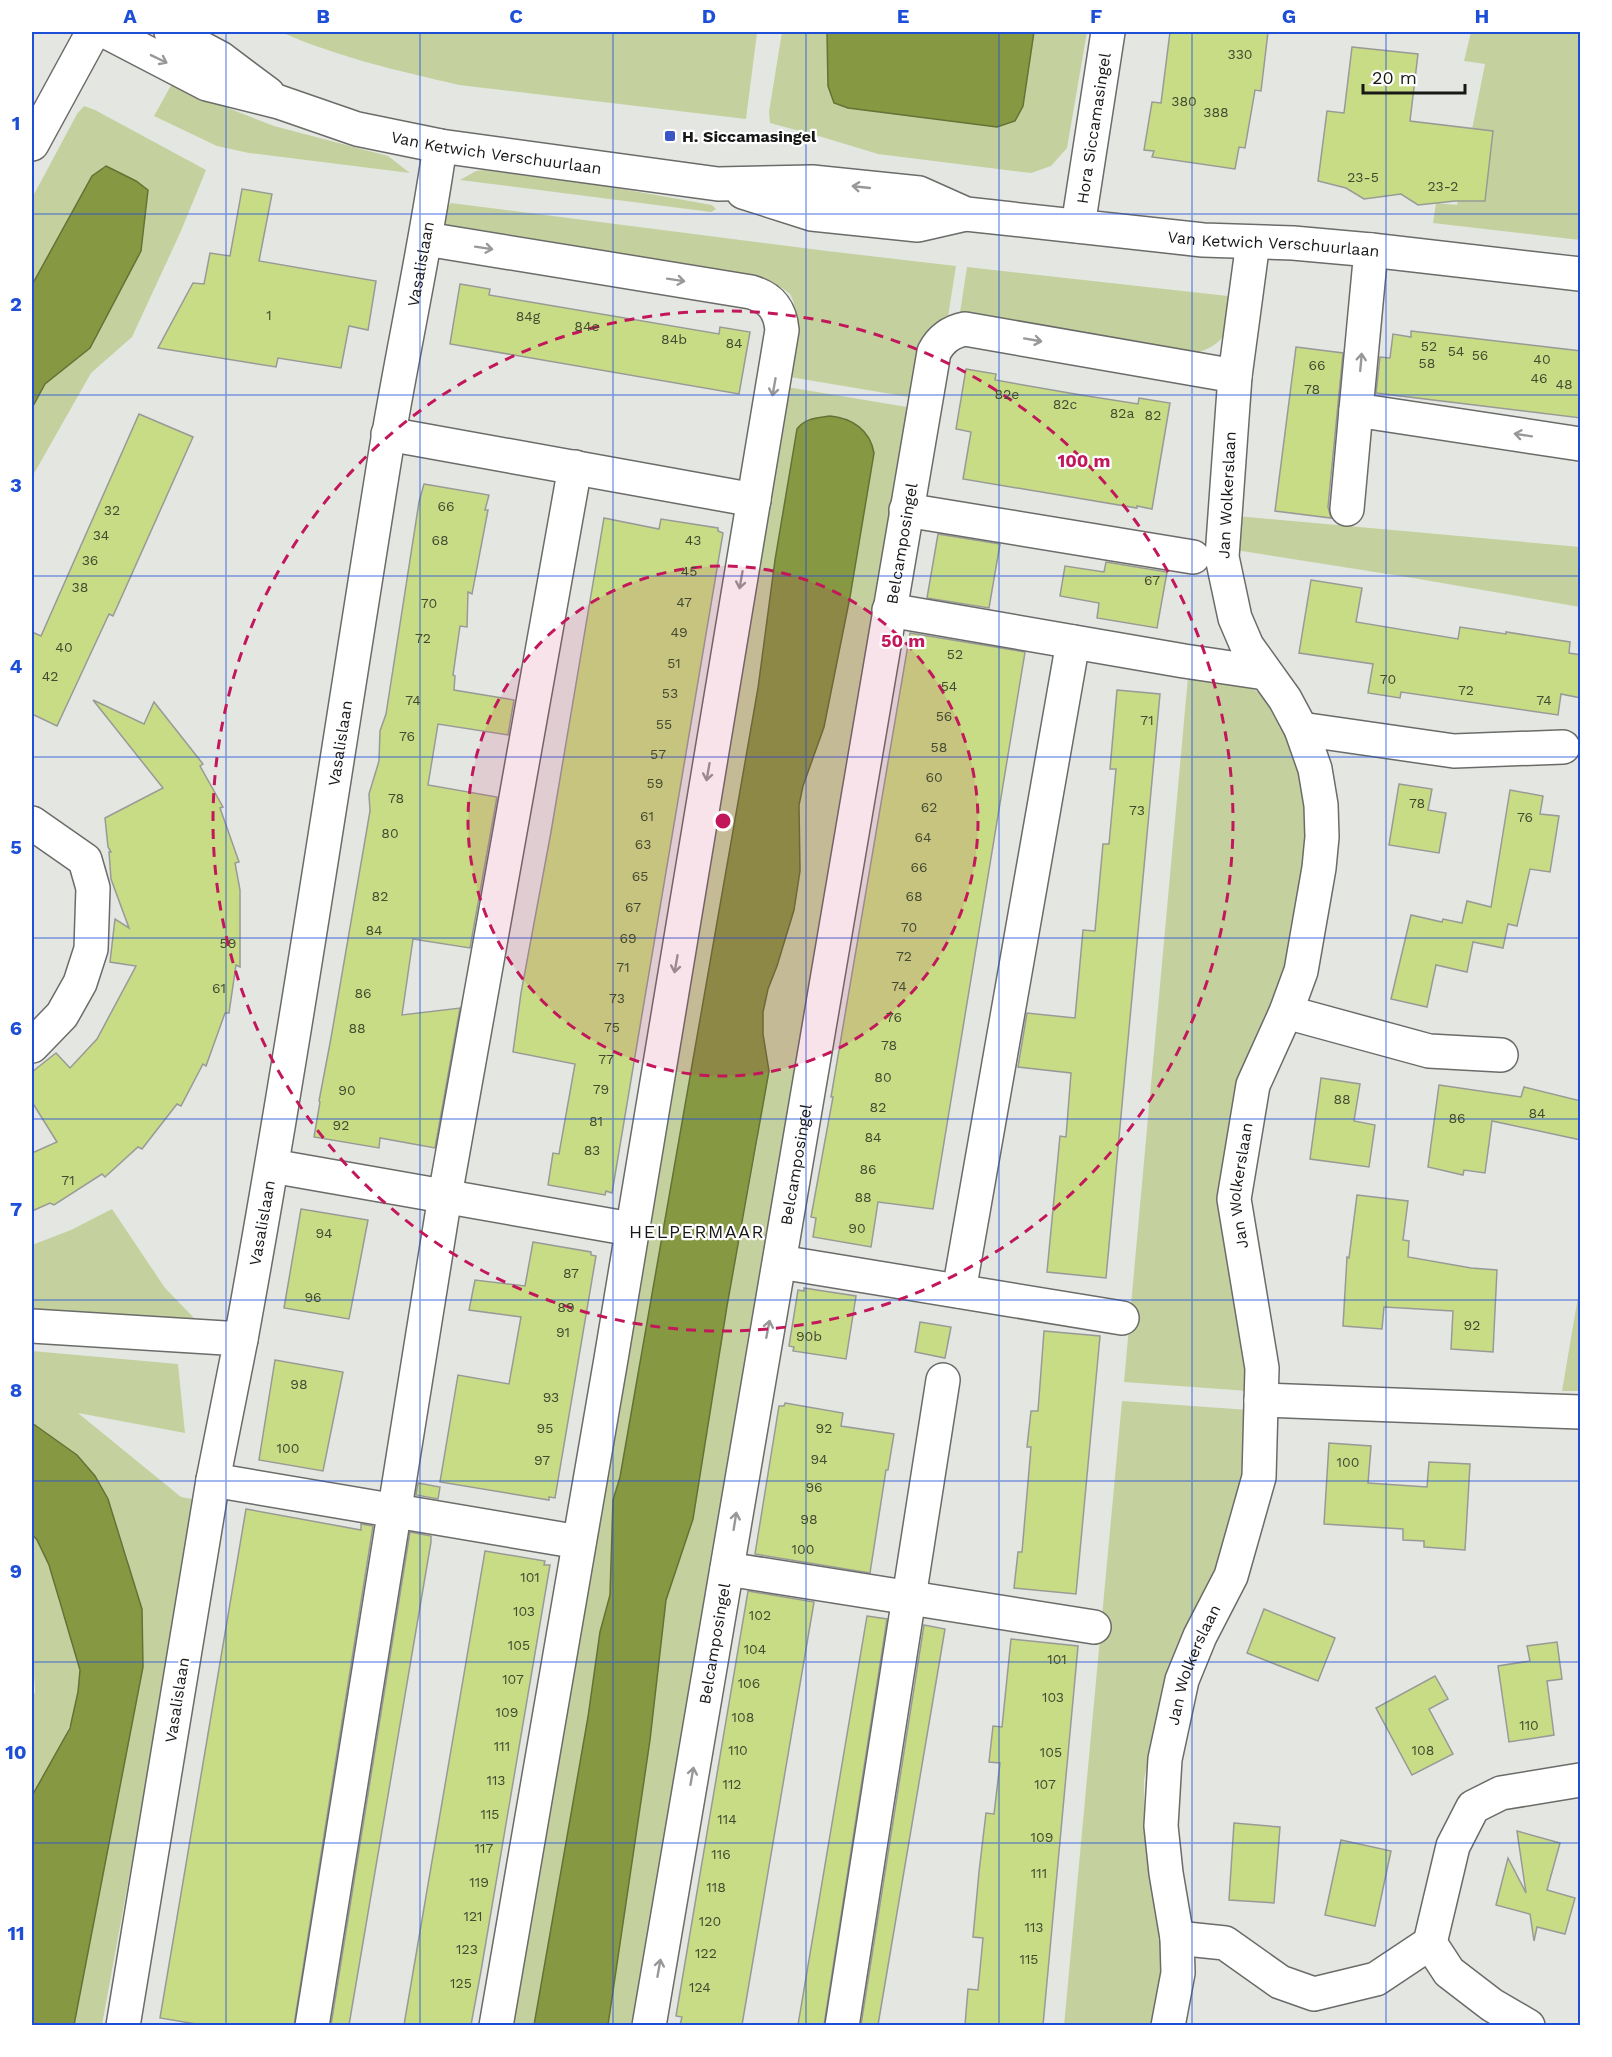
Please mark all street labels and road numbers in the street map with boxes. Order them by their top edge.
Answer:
street label: Hora Siccamasingel [1072,51,1114,205]
street label: Van Ketwich Verschuurlaan [390,127,603,177]
street label: Vasalislaan [403,220,437,308]
street label: Van Ketwich Verschuurlaan [1167,227,1381,260]
street label: Jan Wolkerslaan [1214,431,1240,559]
street label: Belcamposingel [882,481,921,605]
street label: Vasalislaan [324,699,356,787]
street label: Belcamposingel [776,1102,815,1227]
street label: Jan Wolkerslaan [1224,1121,1256,1250]
street label: Vasalislaan [245,1179,278,1267]
street label: Belcamposingel [694,1581,734,1706]
street label: Jan Wolkerslaan [1163,1601,1224,1727]
street label: Vasalislaan [161,1656,193,1744]

